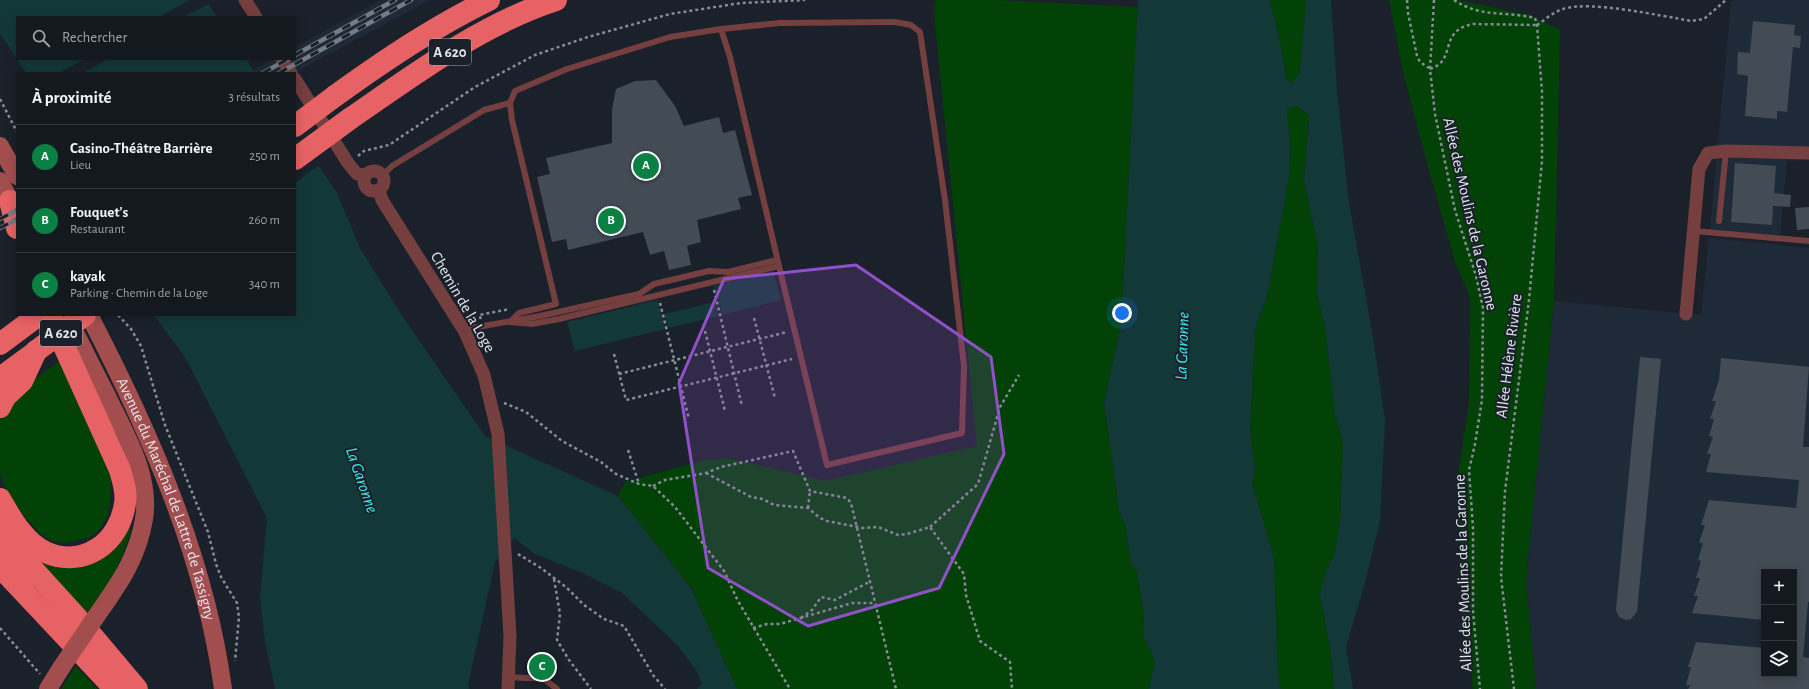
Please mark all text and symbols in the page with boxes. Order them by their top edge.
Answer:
search box [16,16,296,60]
icon: search [30,27,52,49]
text: Rechercher [62,30,127,45]
road number: A 620 [429,39,471,65]
text: À proximité [32,89,112,106]
text: 3 résultats [229,91,280,104]
street label: Allée des Moulins de la Garonne [1440,116,1500,312]
text: Casino-Théâtre Barrière [70,141,213,156]
text: A [41,150,49,163]
text: 250 m [249,150,280,163]
pin: A [633,151,659,181]
text: Lieu [70,159,91,172]
text: Fouquet's [70,205,128,220]
pin: B [598,206,624,236]
text: B [41,214,49,227]
text: 260 m [249,214,280,227]
text: Restaurant [70,223,125,236]
street label: Chemin de la Loge [428,249,498,355]
text: kayak [70,269,105,284]
text: C [42,278,48,291]
text: 340 m [249,278,280,291]
text: Parking · Chemin de la Loge [70,287,208,300]
street label: Allée Hélène Rivière [1493,293,1525,419]
your location [1112,303,1132,323]
water label: La Garonne [1172,312,1192,380]
road number: A 620 [40,320,82,346]
street label: Avenue du Maréchal de Lattre de Tassigny [114,375,218,622]
water label: La Garonne [343,445,381,515]
street label: Allée des Moulins de la Garonne [1452,474,1474,672]
map controls [1761,569,1797,677]
button: + [1761,569,1797,605]
button: − [1761,605,1797,641]
button: layers [1761,641,1797,677]
pin: C [529,652,555,682]

